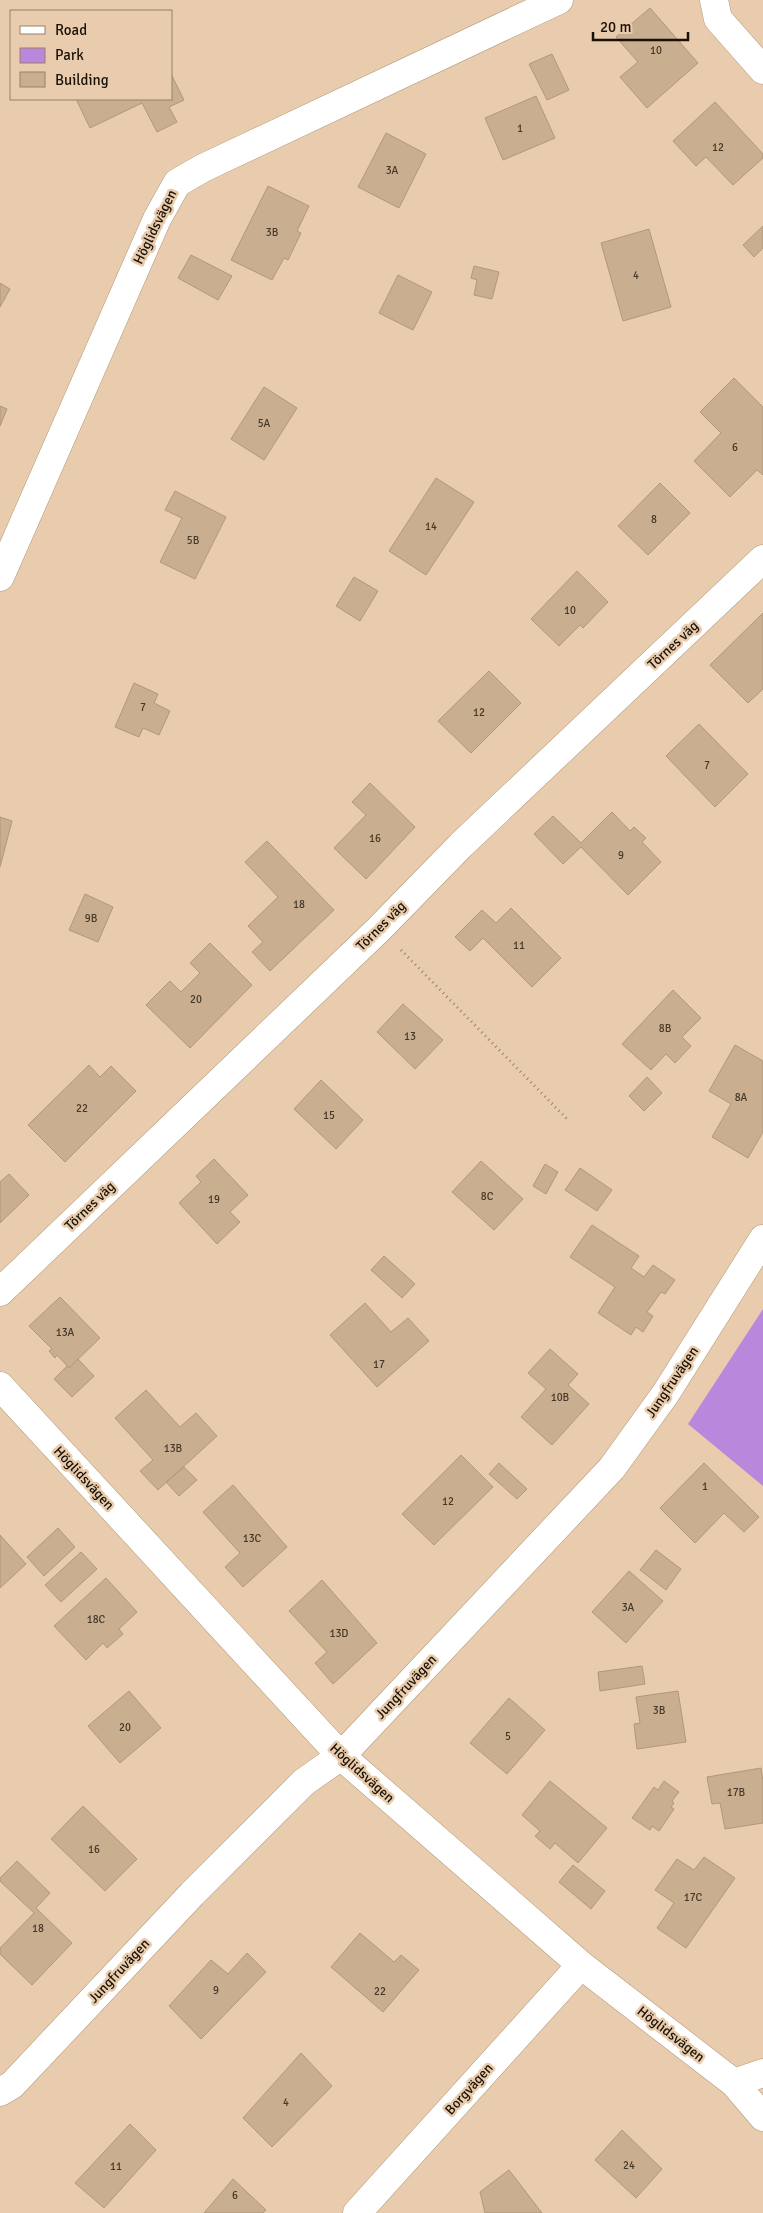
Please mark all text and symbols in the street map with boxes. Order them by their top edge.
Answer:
legend [10,10,172,100]
scale bar [593,10,688,42]
text: 20 m [600,18,631,36]
text: Road [55,21,87,39]
house number: 10 [650,44,662,57]
text: Park [55,46,84,64]
text: Building [55,71,109,89]
house number: 1 [517,122,523,135]
house number: 12 [712,141,724,154]
house number: 3A [386,164,399,177]
street label: Höglidsvägen [130,187,180,267]
house number: 3B [266,226,279,239]
house number: 4 [633,269,639,282]
house number: 5A [258,417,271,430]
house number: 6 [732,441,738,454]
house number: 8 [651,513,657,526]
house number: 14 [425,520,437,533]
house number: 5B [187,534,200,547]
house number: 10 [564,604,576,617]
street label: Törnes väg [644,617,702,673]
house number: 7 [140,701,146,714]
house number: 12 [473,706,485,719]
house number: 7 [704,759,710,772]
house number: 16 [369,832,381,845]
house number: 9 [618,849,624,862]
house number: 18 [293,898,305,911]
street label: Törnes väg [353,898,409,954]
house number: 9B [85,912,98,925]
house number: 11 [513,939,525,952]
house number: 20 [190,993,202,1006]
house number: 8B [659,1022,672,1035]
house number: 13 [404,1030,416,1043]
house number: 8A [735,1091,748,1104]
house number: 22 [76,1102,88,1115]
house number: 15 [323,1109,335,1122]
street label: Törnes väg [61,1178,119,1234]
house number: 8C [481,1190,494,1203]
house number: 19 [208,1193,220,1206]
house number: 13A [56,1326,75,1339]
street label: Jungfruvägen [642,1343,702,1421]
house number: 17 [373,1358,385,1371]
house number: 10B [551,1391,570,1404]
house number: 13B [164,1442,183,1455]
street label: Höglidsvägen [50,1443,118,1513]
house number: 1 [702,1480,708,1493]
house number: 12 [442,1495,454,1508]
house number: 13C [243,1532,262,1545]
house number: 3A [622,1601,635,1614]
house number: 18C [87,1613,106,1626]
house number: 13D [329,1627,349,1640]
street label: Jungfruvägen [372,1651,440,1723]
house number: 3B [653,1704,666,1717]
house number: 20 [119,1721,131,1734]
house number: 5 [505,1730,511,1743]
street label: Höglidsvägen [326,1740,398,1806]
house number: 17B [727,1786,746,1799]
house number: 16 [88,1843,100,1856]
house number: 17C [684,1891,703,1904]
house number: 18 [32,1922,44,1935]
street label: Jungfruvägen [85,1935,153,2007]
house number: 9 [213,1984,219,1997]
house number: 22 [374,1985,386,1998]
street label: Höglidsvägen [634,2002,708,2066]
street label: Borgvägen [441,2060,497,2118]
house number: 4 [283,2096,289,2109]
house number: 24 [623,2159,635,2172]
house number: 11 [110,2160,122,2173]
house number: 6 [232,2189,238,2202]

